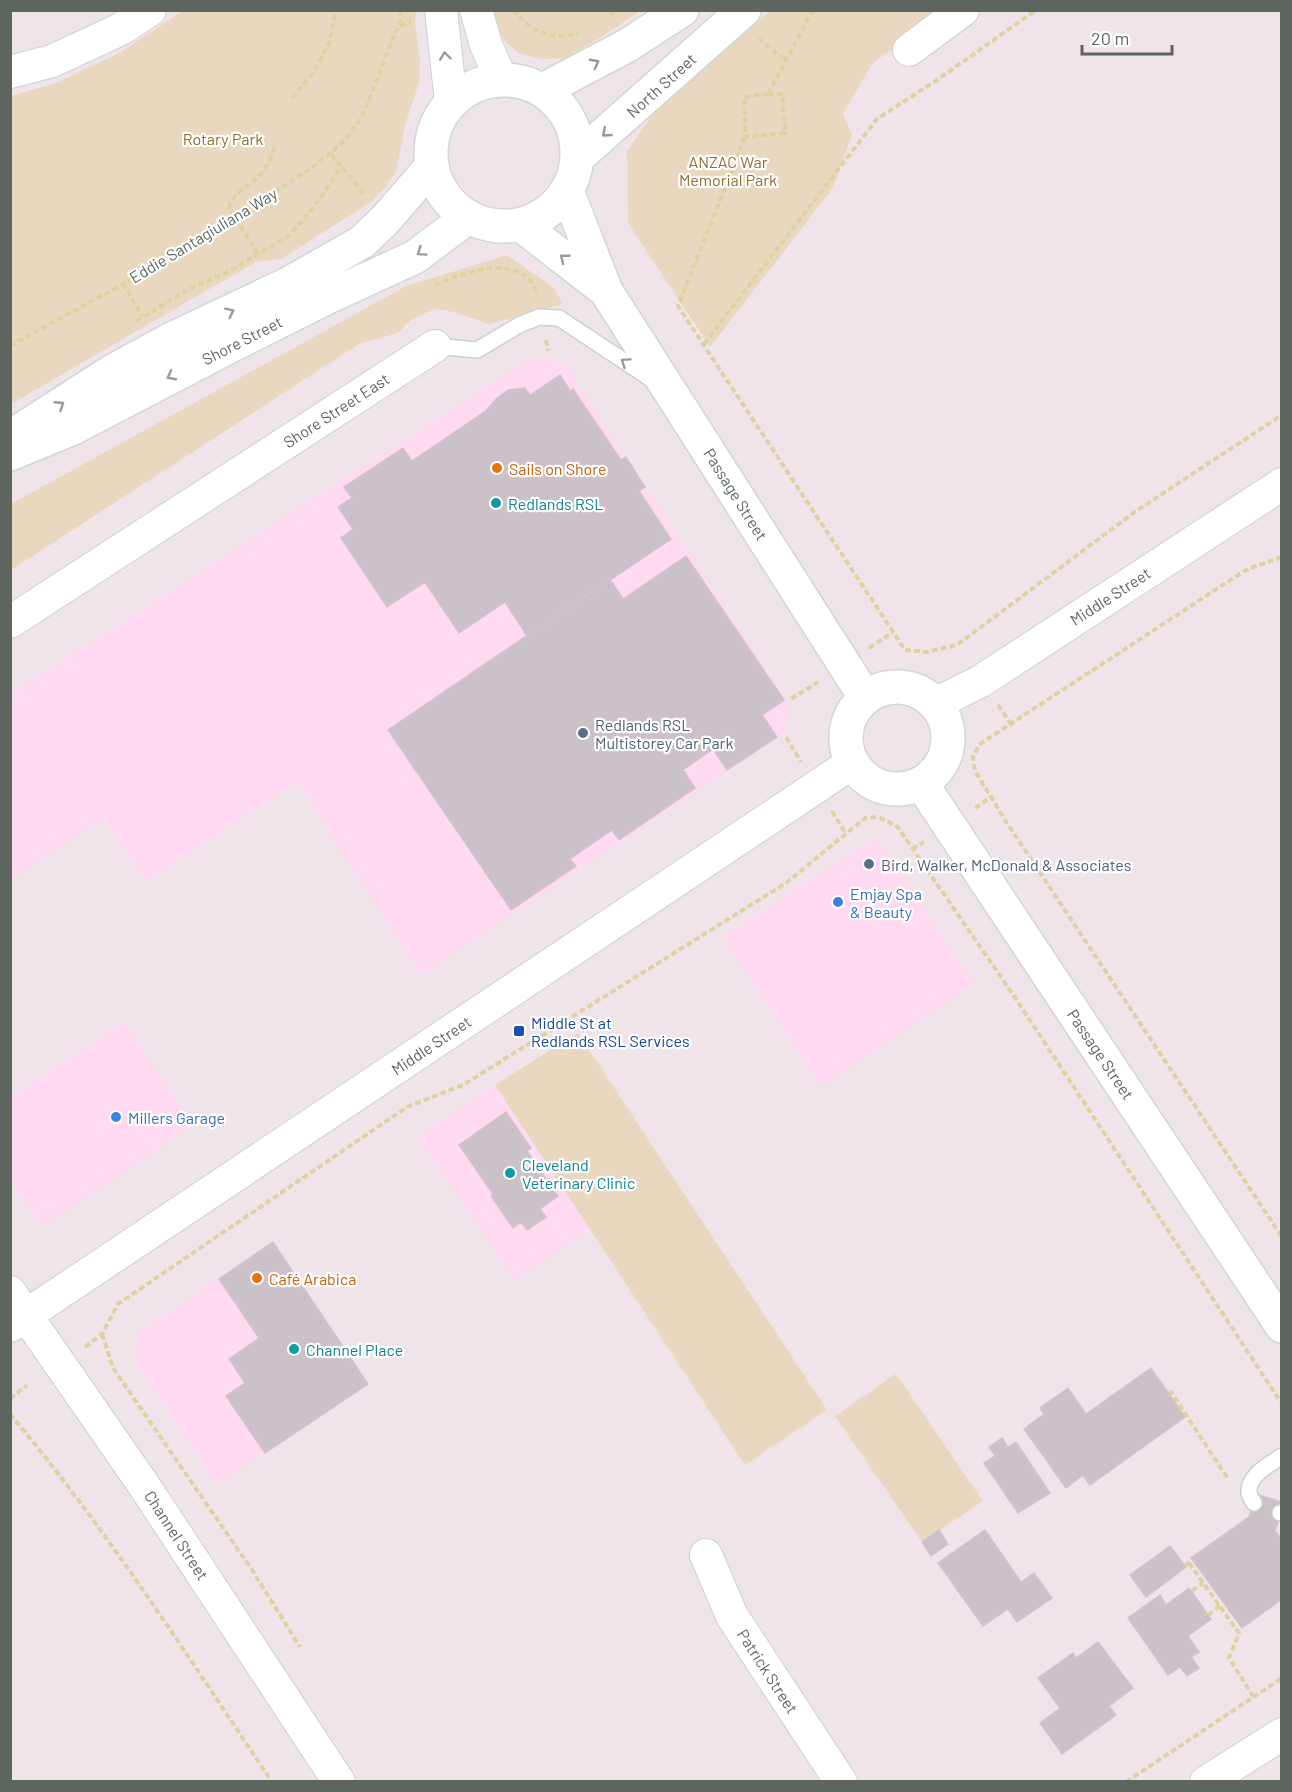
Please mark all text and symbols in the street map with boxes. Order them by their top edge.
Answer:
scale bar [1082,18,1172,56]
text: 20 m [1091,27,1129,49]
street label: North Street [622,49,700,121]
one-way arrow [440,52,452,61]
one-way arrow [589,58,600,70]
one-way arrow [602,126,613,137]
park label: Rotary Park [183,129,263,148]
park label: ANZAC War Memorial Park [679,152,777,189]
street label: Eddie Santagiuliana Way [126,183,281,287]
one-way arrow [416,245,427,256]
one-way arrow [559,255,570,266]
one-way arrow [224,307,235,319]
street label: Shore Street [199,312,285,368]
one-way arrow [621,358,632,369]
one-way arrow [167,369,178,380]
street label: Shore Street East [280,369,392,451]
one-way arrow [53,402,64,413]
street label: Passage Street [700,444,772,544]
place label: Sails on Shore [509,459,607,478]
marker: Sails on Shore [490,461,504,475]
place label: Redlands RSL [508,494,603,513]
marker: Redlands RSL [489,496,503,510]
street label: Middle Street [1066,563,1154,629]
place label: Redlands RSL Multistorey Car Park [595,715,733,752]
marker: Redlands RSL Multistorey Car Park [576,726,590,740]
place label: Bird, Walker, McDonald & Associates [881,855,1131,874]
marker: Bird, Walker, McDonald & Associates [862,857,876,871]
place label: Emjay Spa & Beauty [850,884,922,921]
marker: Emjay Spa & Beauty [831,895,845,909]
street label: Passage Street [1064,1005,1138,1103]
street label: Middle Street [388,1011,474,1079]
place label: Middle St at Redlands RSL Services [531,1013,690,1050]
marker: Middle St at Redlands RSL Services [512,1024,526,1038]
place label: Millers Garage [128,1108,225,1127]
marker: Millers Garage [109,1110,123,1124]
place label: Cleveland Veterinary Clinic [522,1155,635,1192]
marker: Cleveland Veterinary Clinic [503,1166,517,1180]
place label: Café Arabica [269,1269,356,1288]
marker: Café Arabica [250,1271,264,1285]
place label: Channel Place [306,1340,403,1359]
marker: Channel Place [287,1342,301,1356]
street label: Channel Street [141,1487,213,1583]
street label: Patrick Street [734,1625,802,1717]

